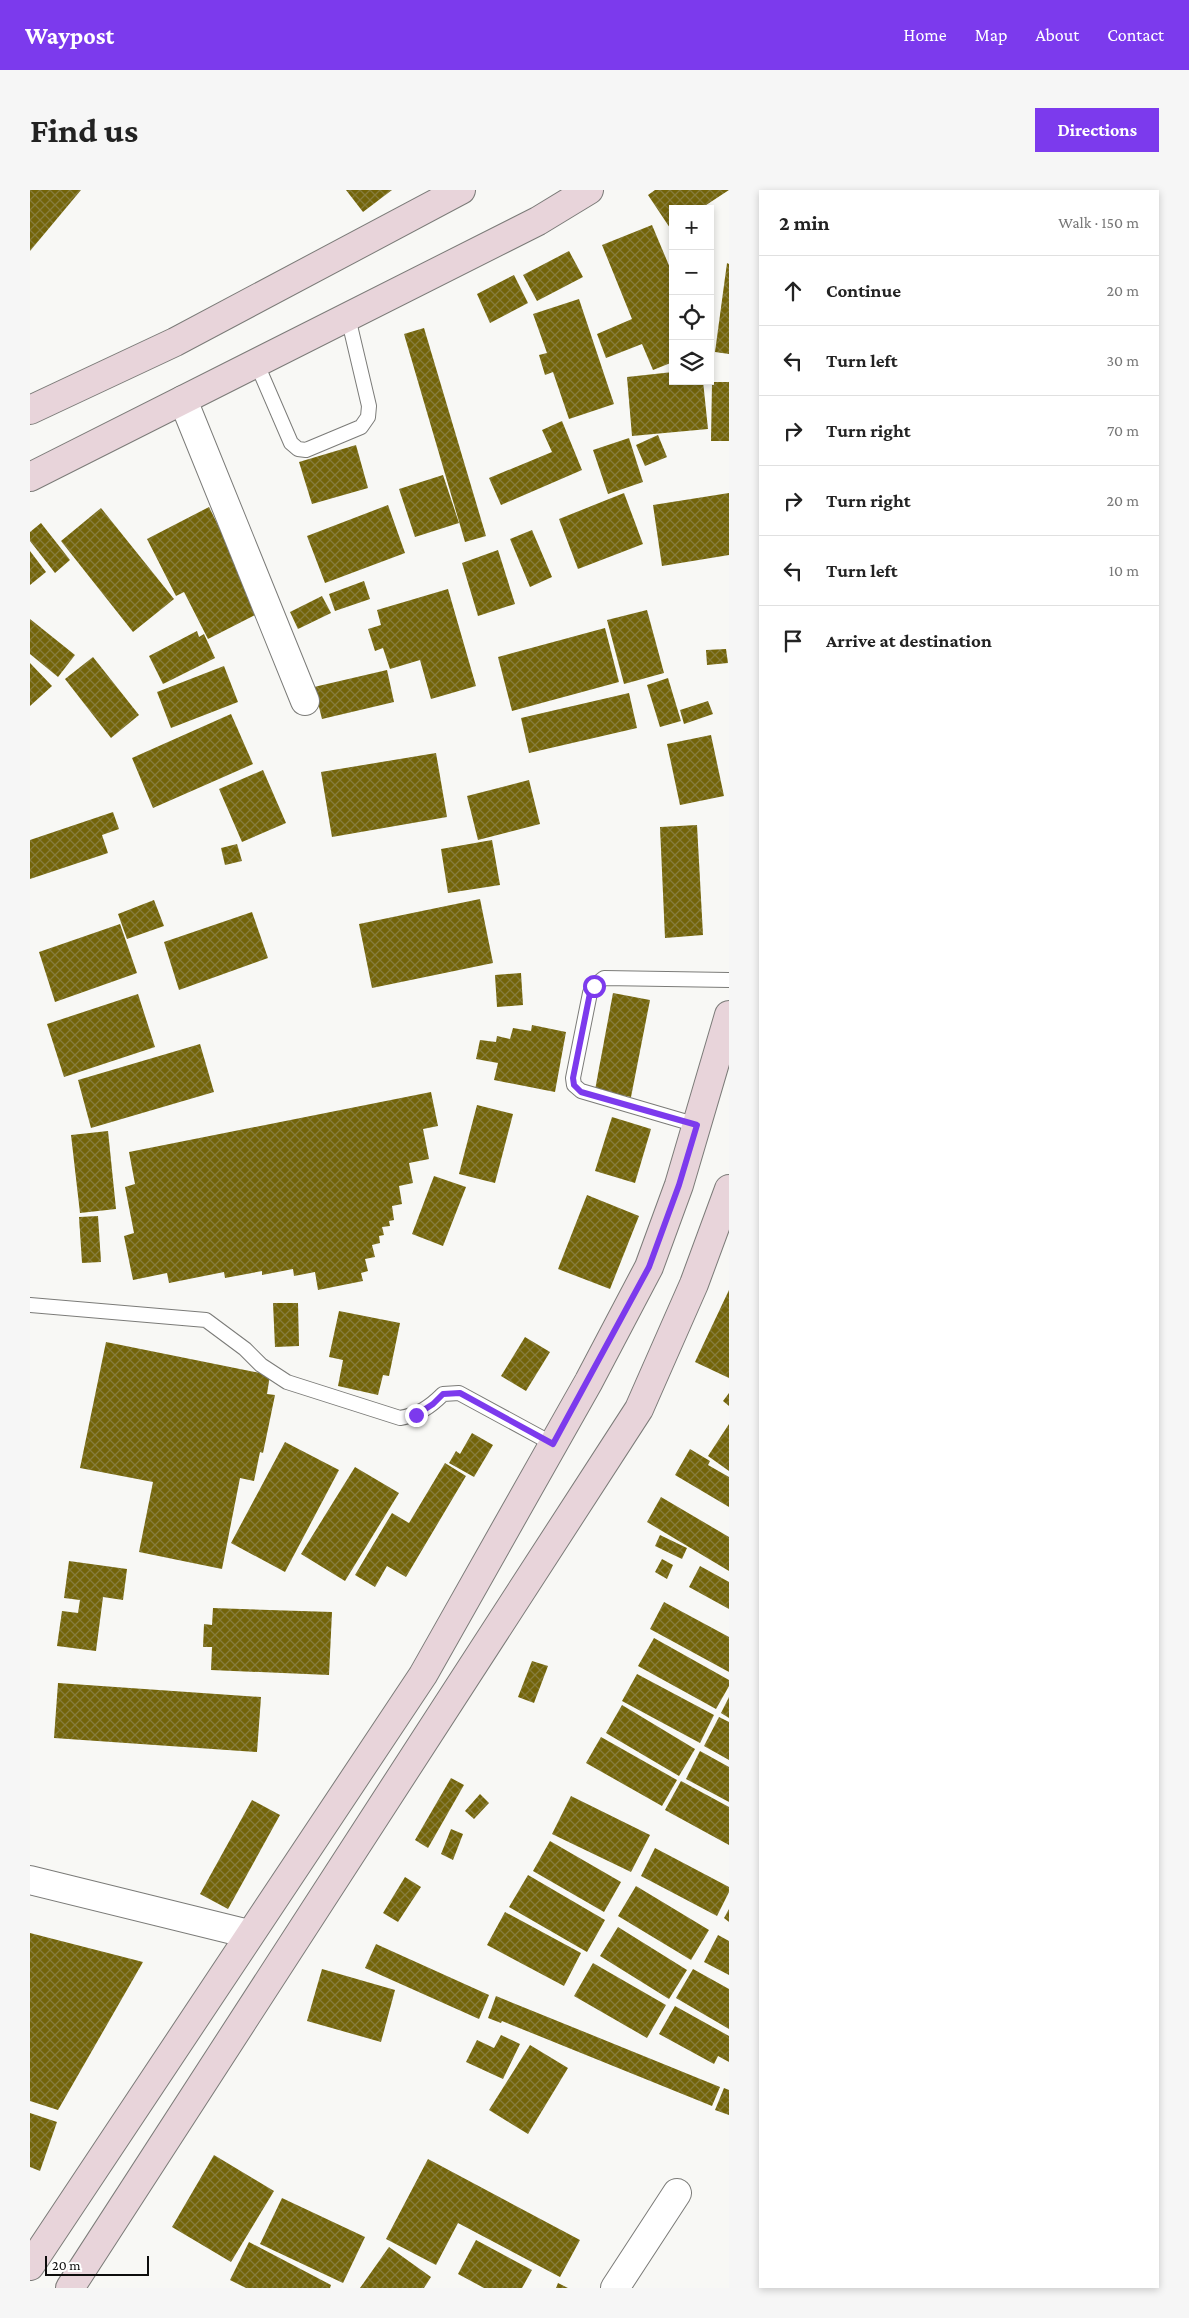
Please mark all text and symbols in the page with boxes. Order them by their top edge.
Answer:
text: Waypost [25,22,114,49]
text: Home [904,25,947,45]
text: Map [975,25,1007,45]
text: About [1035,25,1079,45]
text: Contact [1107,25,1164,45]
button: Directions [1035,108,1159,152]
text: Find us [30,111,138,150]
map controls [669,205,714,385]
button: + [669,205,714,250]
text: 2 min [779,211,830,235]
text: Walk · 150 m [1058,214,1139,231]
button: − [669,250,714,295]
icon: ahead [779,277,807,305]
text: Continue [826,280,901,301]
text: 20 m [1106,282,1139,299]
button: locate [669,295,714,340]
button: layers [669,340,714,385]
icon: left [779,347,807,375]
text: Turn left [826,350,898,371]
text: 30 m [1107,352,1139,369]
icon: right [779,417,807,445]
text: Turn right [826,420,911,441]
text: 70 m [1107,422,1139,439]
icon: right [779,487,807,515]
text: Turn right [826,490,911,511]
text: 20 m [1106,492,1139,509]
icon: left [779,557,807,585]
text: Turn left [826,560,898,581]
text: 10 m [1109,562,1139,579]
icon: arrive [779,627,807,655]
text: Arrive at destination [826,630,992,651]
route start [583,975,606,998]
route end [405,1404,428,1427]
scale bar [45,2253,149,2276]
text: 20 m [52,2257,80,2273]

